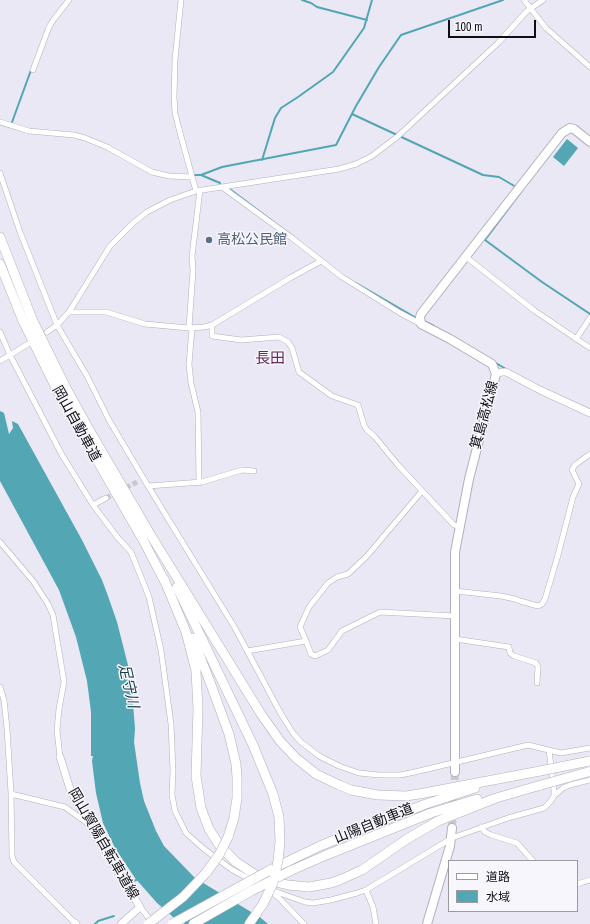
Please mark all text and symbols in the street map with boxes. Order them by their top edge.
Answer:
scale bar [450,12,538,38]
text: 100 m [455,19,482,35]
place label: 高松公民館 [217,232,287,248]
marker: 高松公民館 [204,235,214,245]
district label: 長田 [255,350,285,368]
street label: 箕島高松線 [468,379,502,451]
street label: 岡山自動車道 [48,383,104,465]
water label: 足守川 [114,662,142,710]
street label: 岡山賀陽自転車道線 [64,785,142,903]
street label: 山陽自動車道 [332,800,416,848]
legend [448,860,578,912]
text: 道路 [486,869,510,885]
text: 水域 [486,889,510,905]

